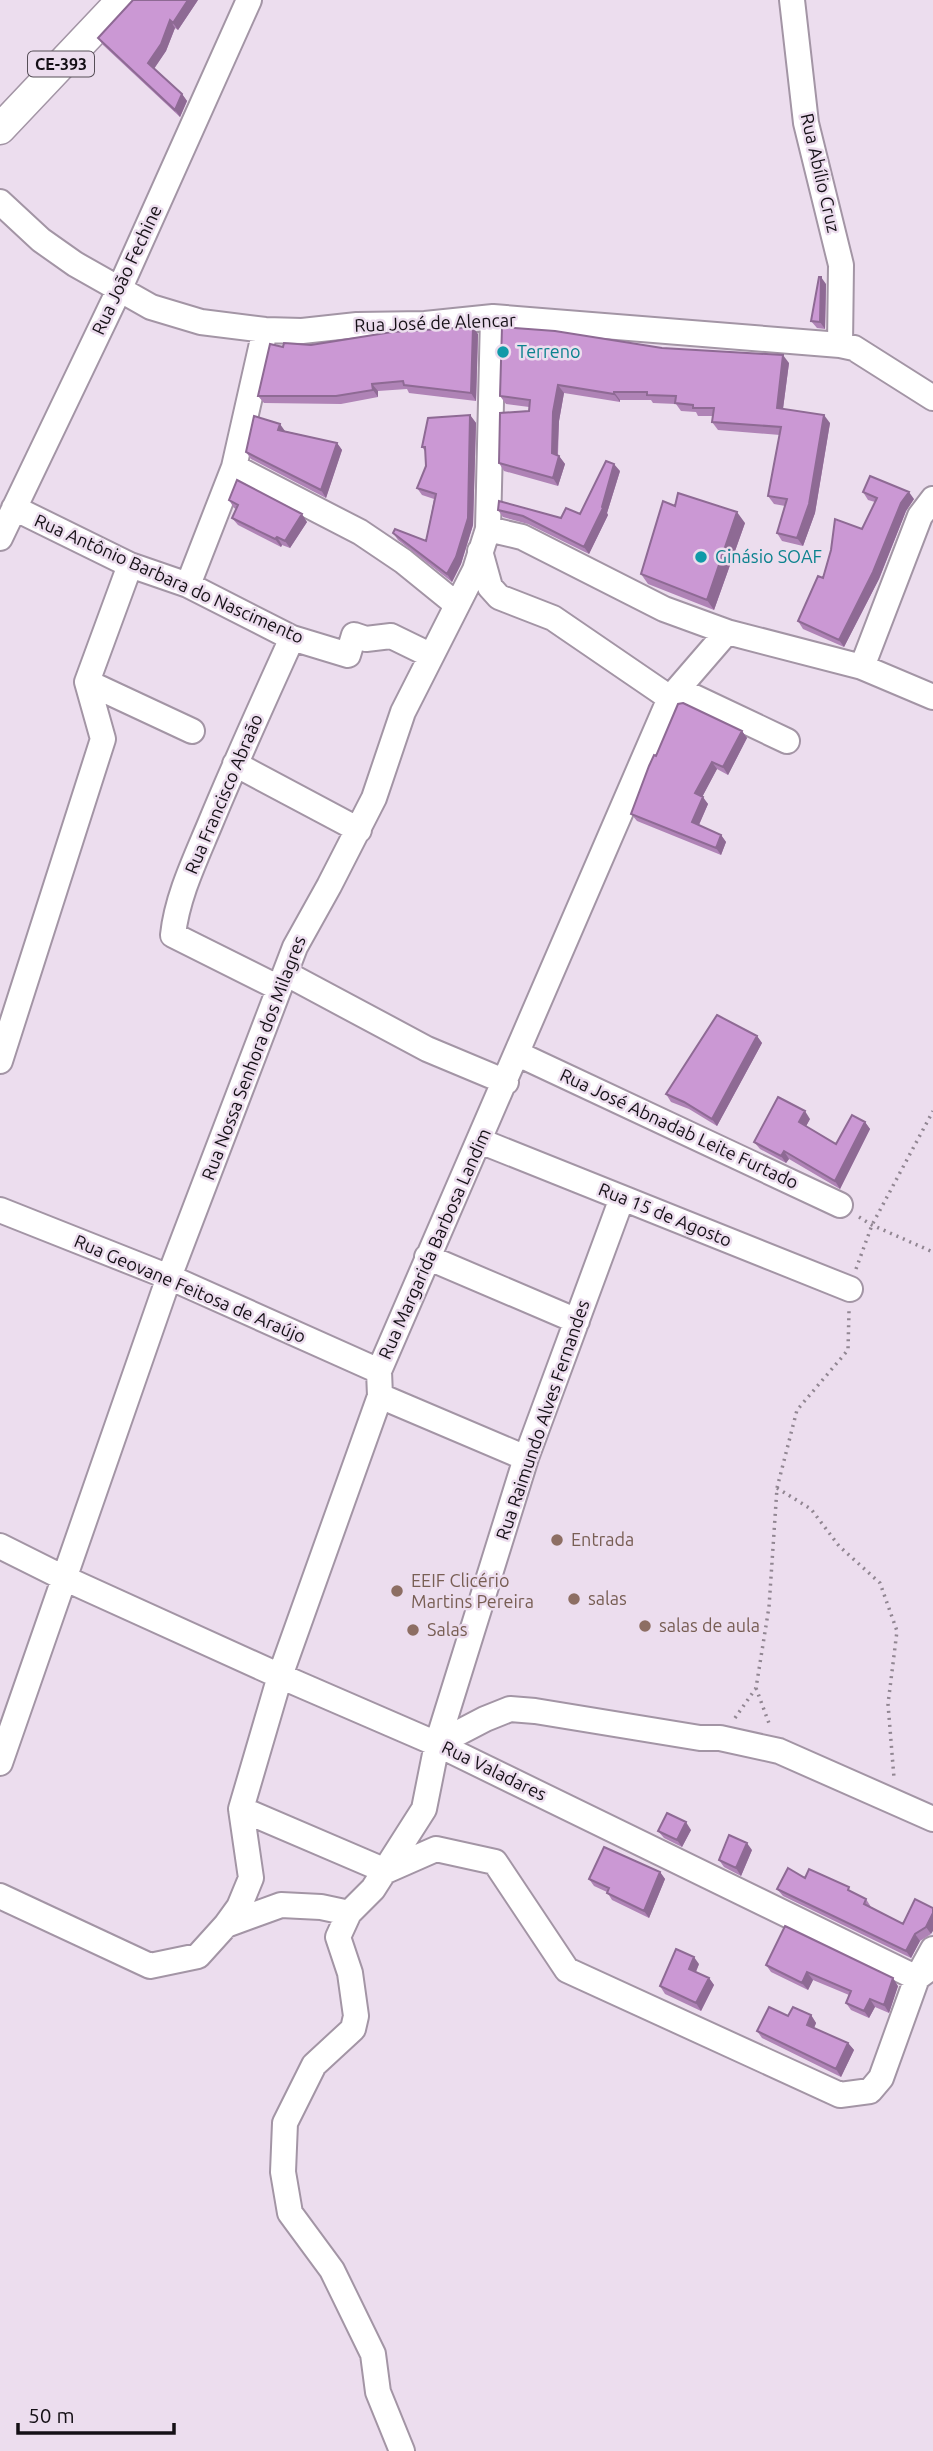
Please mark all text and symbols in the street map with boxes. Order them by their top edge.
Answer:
road number: CE-393 [28,52,94,76]
street label: Rua Abílio Cruz [798,111,844,234]
street label: Rua João Fechine [87,202,165,338]
street label: Rua José de Alencar [354,309,516,335]
place label: Terreno [517,341,580,361]
marker: Terreno [495,344,511,360]
street label: Rua Antônio Barbara do Nascimento [32,509,307,647]
place label: Ginásio SOAF [715,546,822,566]
marker: Ginásio SOAF [693,549,709,565]
street label: Rua Francisco Abraão [180,711,266,877]
street label: Rua Nossa Senhora dos Milagres [197,933,309,1182]
street label: Rua José Abnadab Leite Furtado [557,1064,802,1192]
street label: Rua Margarida Barbosa Landim [374,1125,494,1362]
street label: Rua 15 de Agosto [596,1178,735,1250]
street label: Rua Geovane Feitosa de Araújo [72,1230,309,1346]
street label: Rua Raimundo Alves Fernandes [492,1297,593,1542]
place label: Entrada [571,1529,634,1549]
marker: Entrada [549,1532,565,1548]
place label: EEIF Clicério Martins Pereira [411,1570,534,1611]
marker: EEIF Clicério Martins Pereira [389,1583,405,1599]
place label: salas [588,1588,627,1608]
marker: salas [566,1591,582,1607]
place label: salas de aula [659,1615,760,1635]
marker: salas de aula [637,1618,653,1634]
place label: Salas [427,1619,468,1639]
marker: Salas [405,1622,421,1638]
street label: Rua Valadares [439,1736,550,1804]
scale bar [18,2392,173,2436]
text: 50 m [28,2403,75,2427]

